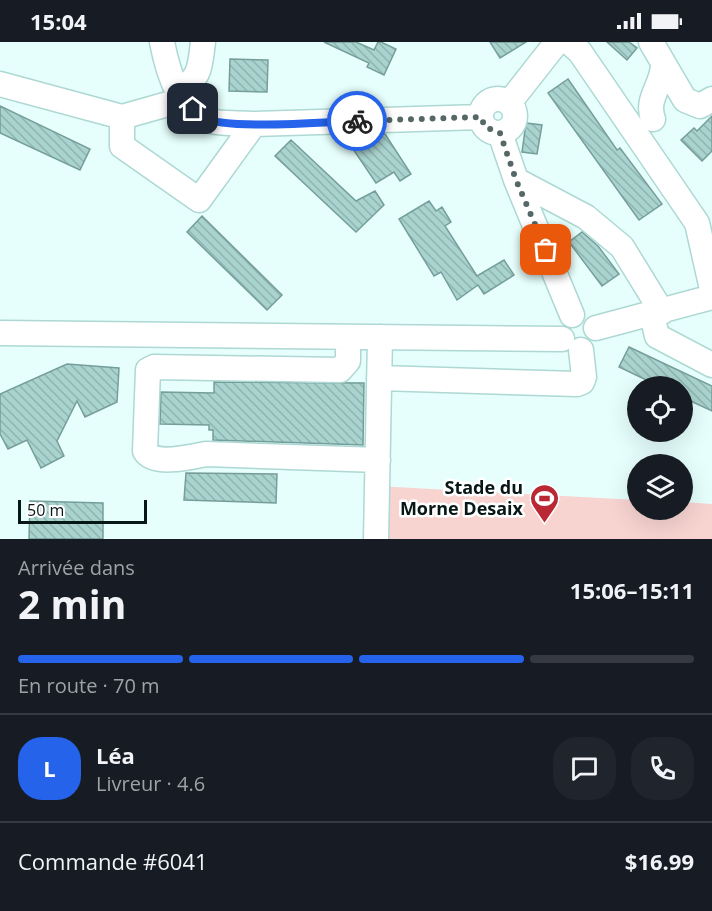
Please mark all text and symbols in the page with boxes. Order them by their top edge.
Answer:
text: 15:04 [30,6,87,36]
pin [167,83,218,134]
courier [327,91,387,151]
icon: home [176,92,209,125]
icon: bike [341,105,374,138]
pin [520,224,571,275]
icon: bag [529,233,562,266]
map controls [627,376,693,520]
button: locate [627,376,693,442]
button: layers [627,454,693,520]
place label: Stade du Morne Desaix [400,475,524,520]
sports icon: Stade du Morne Desaix [528,482,560,524]
scale bar [18,497,147,525]
text: 50 m [27,499,64,521]
text: Arrivée dans [18,554,135,581]
text: 15:06–15:11 [570,575,694,605]
text: 2 min [18,577,126,630]
text: En route · 70 m [18,672,160,699]
button: chat [553,737,616,800]
button: phone [631,737,694,800]
text: Léa [96,740,135,770]
text: L [43,753,56,783]
text: Livreur · 4.6 [96,770,205,797]
text: Commande #6041 [18,846,208,876]
text: $16.99 [625,846,694,876]

